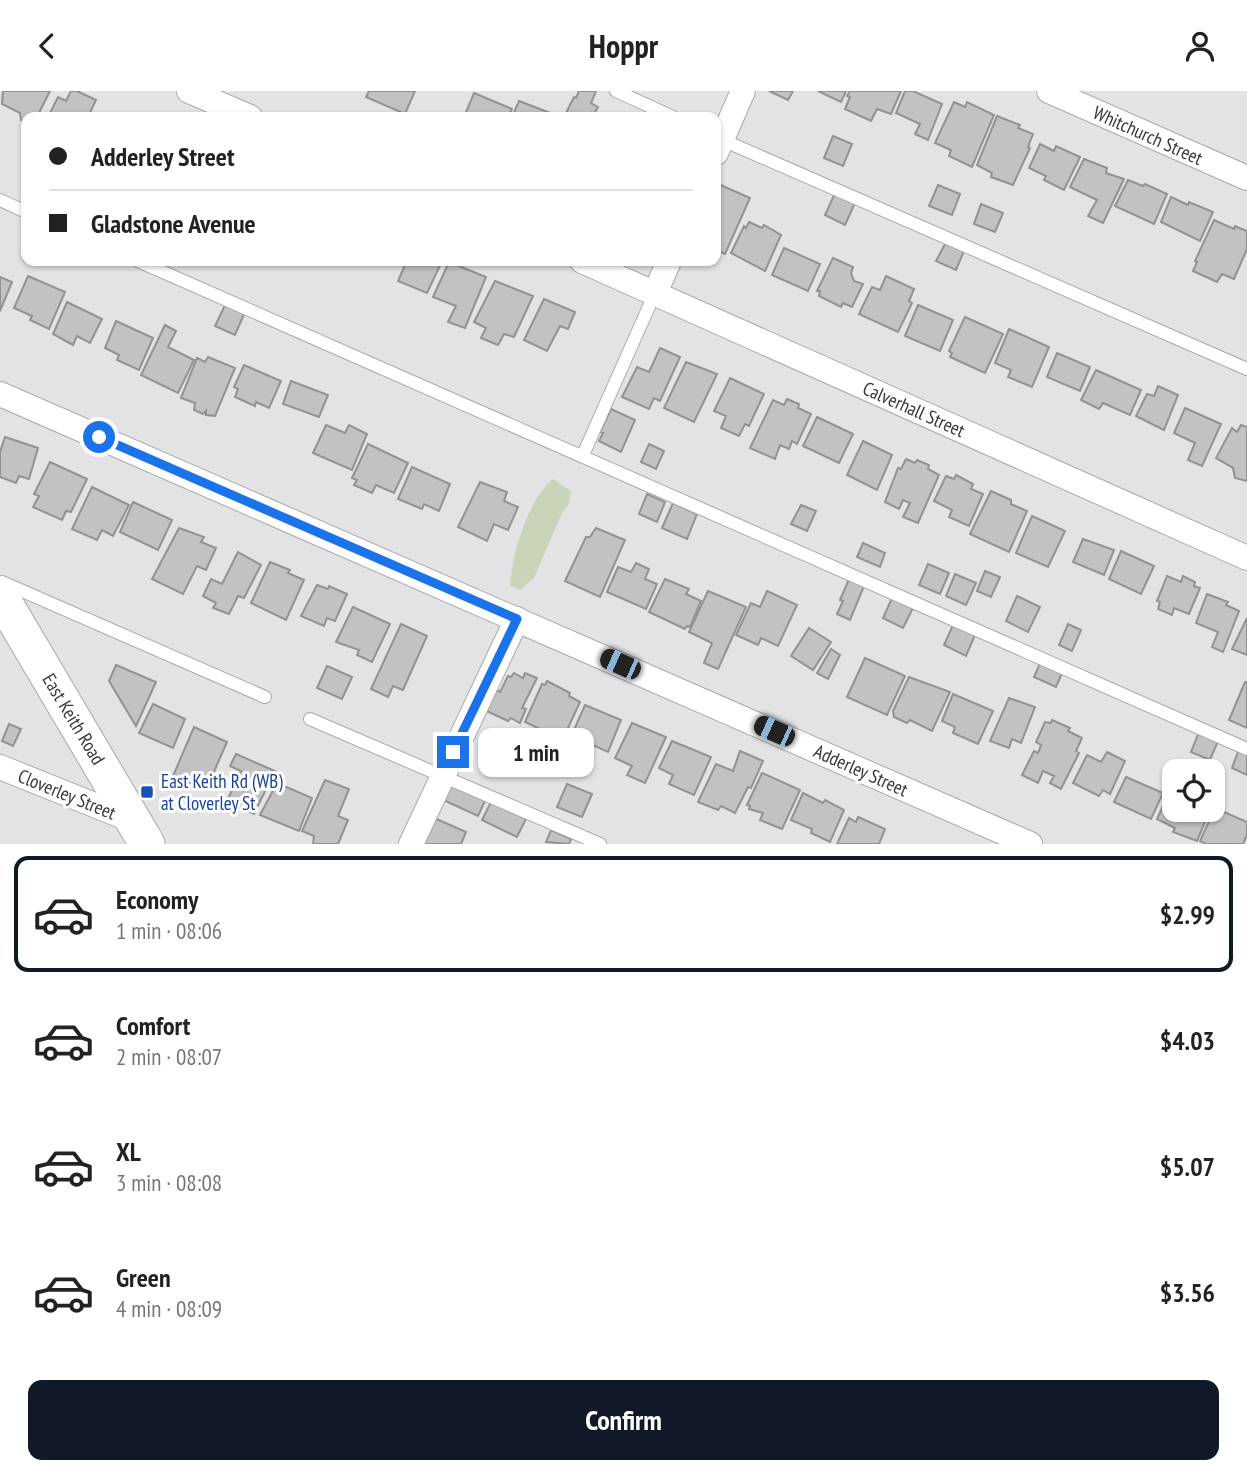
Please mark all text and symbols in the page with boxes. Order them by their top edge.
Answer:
text: Hoppr [589,25,658,67]
icon: back [28,27,66,65]
icon: person [1181,27,1219,65]
street label: Whitchurch Street [1089,100,1207,170]
text: Adderley Street [91,140,234,173]
text: Gladstone Avenue [91,207,256,240]
street label: Calverhall Street [859,376,969,442]
route start [83,421,115,453]
car [597,646,644,682]
street label: East Keith Road [37,669,111,769]
car [751,713,798,749]
callout: 1 min [477,727,593,777]
route end [437,736,469,768]
text: 1 min [513,738,559,767]
street label: Adderley Street [810,739,912,802]
map controls [1162,759,1225,822]
button: locate [1162,759,1225,822]
street label: Cloverley Street [15,763,120,825]
place label: East Keith Rd (WB) at Cloverley St [161,769,283,815]
marker: East Keith Rd (WB) at Cloverley St [139,784,155,800]
icon: car [32,883,95,946]
text: Economy [116,883,198,916]
text: $2.99 [1160,898,1215,931]
text: 1 min · 08:06 [116,916,222,945]
icon: car [32,1009,95,1072]
text: Comfort [116,1009,190,1042]
text: $4.03 [1160,1024,1215,1057]
text: 2 min · 08:07 [116,1042,222,1071]
icon: car [32,1135,95,1198]
text: XL [116,1135,141,1168]
text: $5.07 [1160,1150,1215,1183]
text: 3 min · 08:08 [116,1168,222,1197]
icon: car [32,1261,95,1324]
text: Green [116,1261,171,1294]
text: $3.56 [1160,1276,1215,1309]
text: 4 min · 08:09 [116,1294,222,1323]
button: Confirm [28,1380,1219,1460]

